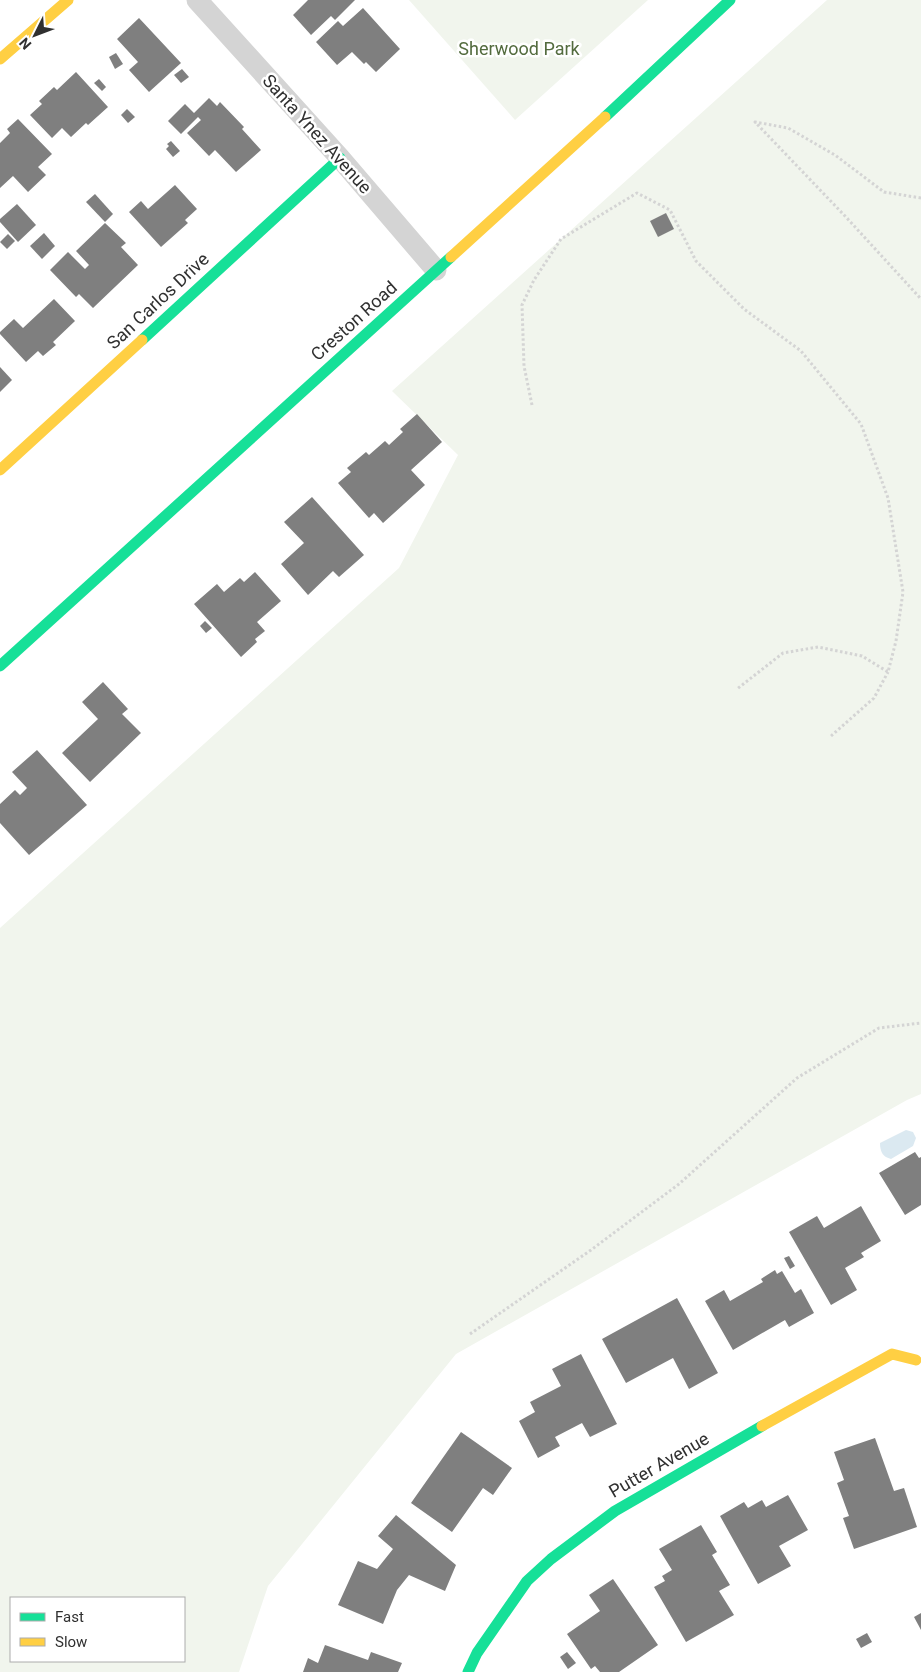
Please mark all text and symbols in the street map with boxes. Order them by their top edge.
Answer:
north arrow [10,10,60,60]
text: N [16,35,35,53]
park label: Sherwood Park [458,38,581,59]
street label: Santa Ynez Avenue [258,70,376,197]
street label: San Carlos Drive [102,248,213,353]
street label: Creston Road [306,277,401,365]
street label: Putter Avenue [605,1427,713,1502]
legend [10,1597,185,1662]
text: Fast [55,1608,84,1626]
text: Slow [55,1633,87,1651]

